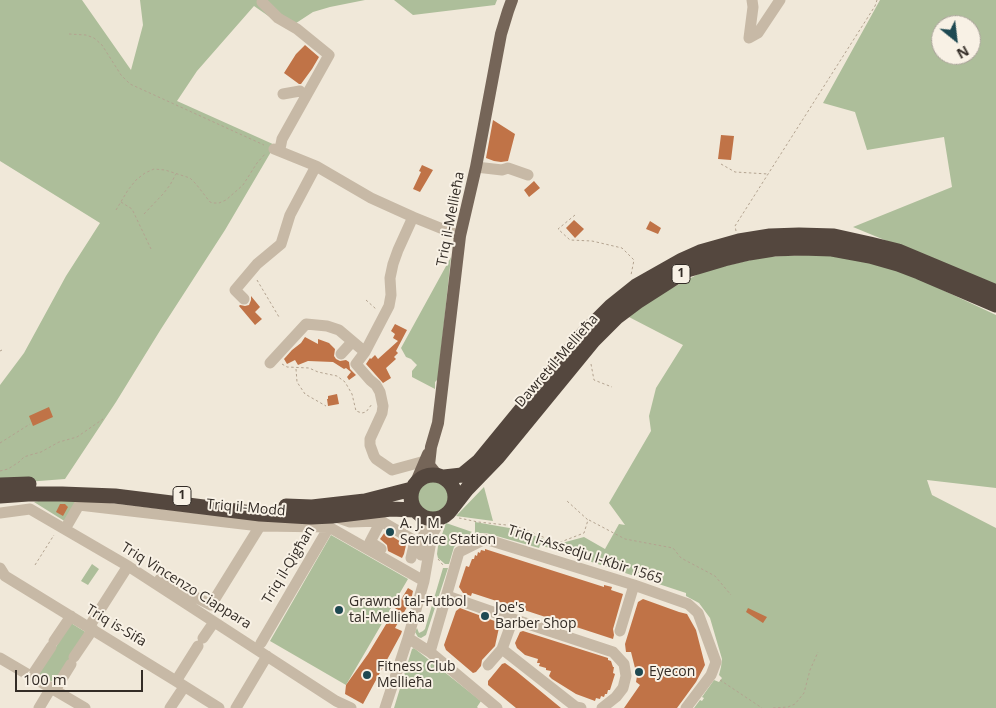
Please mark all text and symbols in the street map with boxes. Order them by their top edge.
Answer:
north arrow [931,15,981,65]
text: N [953,42,973,64]
street label: Triq il-Mellieħa [434,170,468,268]
road number: 1 [672,264,690,284]
street label: Dawret il-Mellieħa [512,311,602,411]
road number: 1 [173,486,191,506]
street label: Triq il-Modd [206,496,286,520]
place label: A. J. M. Service Station [400,516,496,548]
street label: Triq l-Assedju l-Kbir 1565 [506,522,664,588]
street label: Triq il-Qigħan [259,523,319,607]
marker: A. J. M. Service Station [384,526,396,538]
street label: Triq Vincenzo Ciappara [118,539,254,633]
place label: Grawnd tal-Futbol tal-Mellieħa [349,594,466,626]
place label: Joe's Barber Shop [495,600,577,632]
street label: Triq is-Sifa [83,601,149,651]
marker: Grawnd tal-Futbol tal-Mellieħa [333,604,345,616]
marker: Joe's Barber Shop [479,610,491,622]
place label: Fitness Club Mellieħa [377,659,456,692]
scale bar [18,660,145,692]
place label: Eyecon [649,664,695,680]
marker: Eyecon [633,666,645,678]
text: 100 m [23,669,67,689]
marker: Fitness Club Mellieħa [361,669,373,681]

